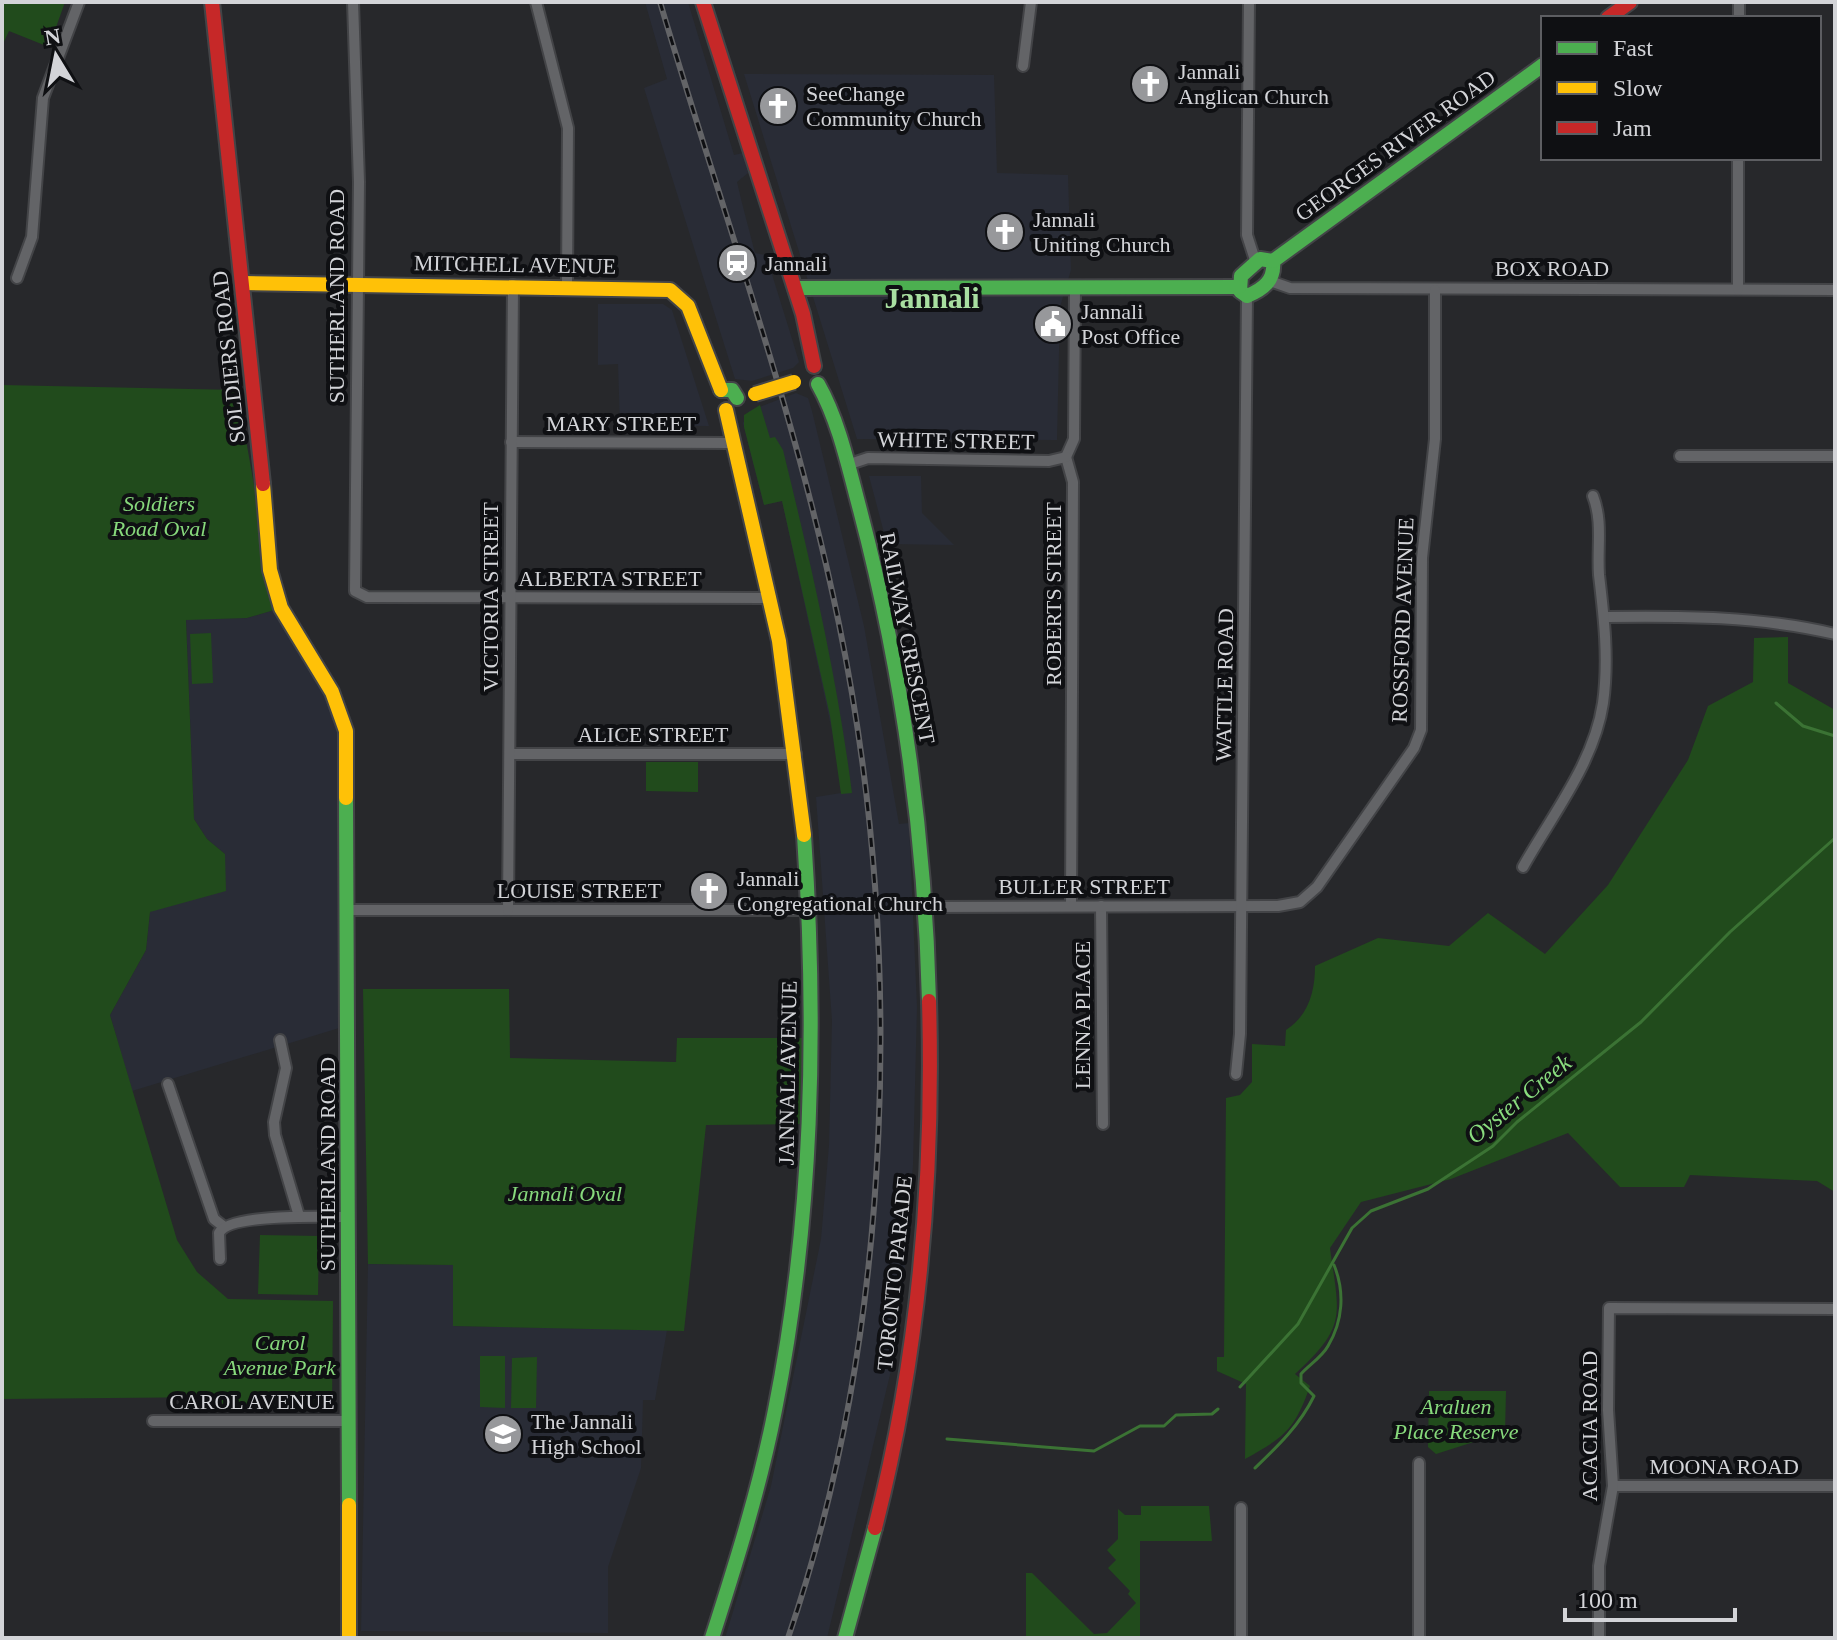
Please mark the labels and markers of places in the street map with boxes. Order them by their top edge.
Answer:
place label: Jannali Anglican Church [1178,59,1329,109]
church icon: Jannali Anglican Church [1129,63,1171,105]
place label: SeeChange Community Church [806,81,981,131]
church icon: SeeChange Community Church [757,85,799,127]
place label: Jannali Uniting Church [1033,207,1171,257]
church icon: Jannali Uniting Church [984,211,1026,253]
station icon: Jannali [716,242,758,284]
place label: Jannali [765,251,827,276]
place label: Jannali Post Office [1081,299,1180,349]
public building icon: Jannali Post Office [1032,303,1074,345]
place label: Jannali Congregational Church [737,866,943,916]
church icon: Jannali Congregational Church [688,870,730,912]
place label: The Jannali High School [531,1409,642,1459]
school or university icon: The Jannali High School [482,1413,524,1455]

